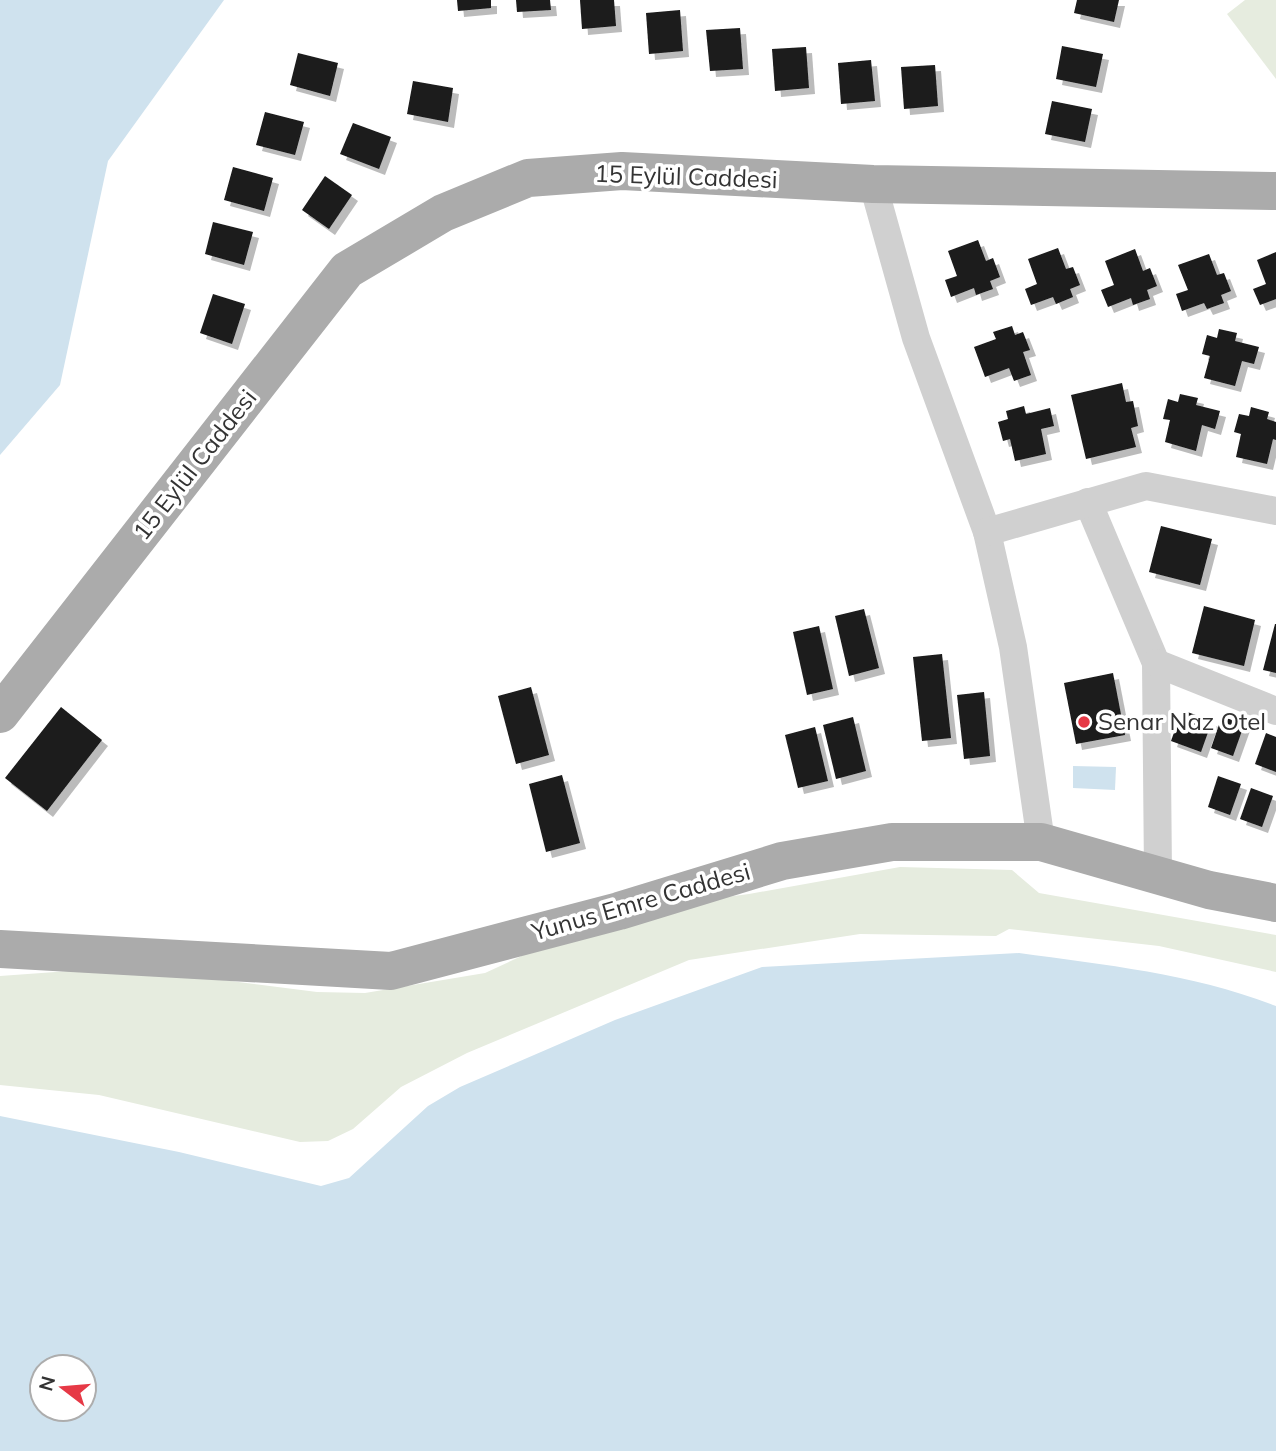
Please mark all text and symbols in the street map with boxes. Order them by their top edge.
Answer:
street label: 15 Eylül Caddesi [594,158,778,194]
street label: 15 Eylül Caddesi [126,383,262,546]
place label: Senar Naz Otel [1098,706,1266,736]
marker: Senar Naz Otel [1076,714,1092,730]
street label: Yunus Emre Caddesi [527,856,753,947]
north arrow [28,1353,98,1423]
text: N [33,1373,60,1394]

